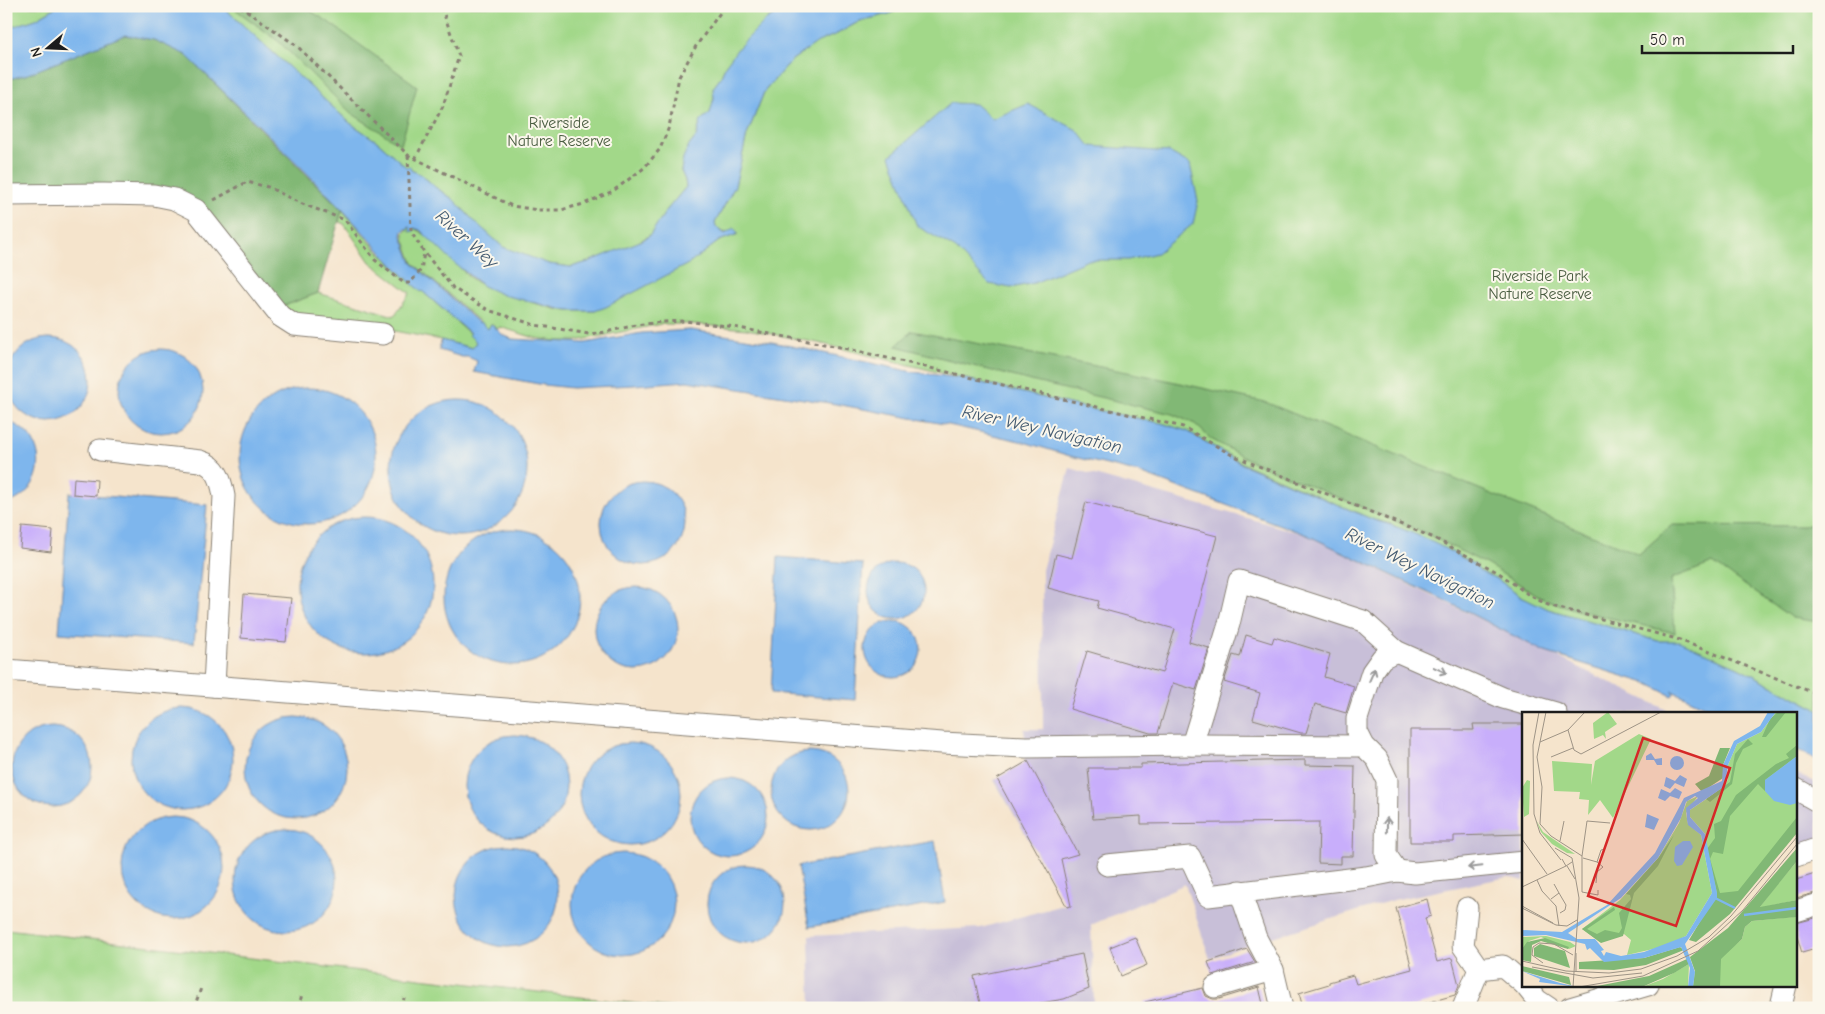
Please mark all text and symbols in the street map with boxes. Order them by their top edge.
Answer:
north arrow [22,22,72,72]
scale bar [1642,22,1794,54]
text: 50 m [1650,31,1685,49]
text: N [27,45,46,59]
park label: Riverside Nature Reserve [507,114,611,150]
water label: River Wey [431,206,503,273]
park label: Riverside Park Nature Reserve [1488,267,1592,303]
water label: River Wey Navigation [960,401,1124,458]
water label: River Wey Navigation [1342,523,1498,614]
one-way arrow [1432,666,1447,676]
one-way arrow [1368,668,1378,683]
inset map [1522,712,1798,986]
one-way arrow [1382,818,1392,834]
one-way arrow [1468,862,1484,872]

